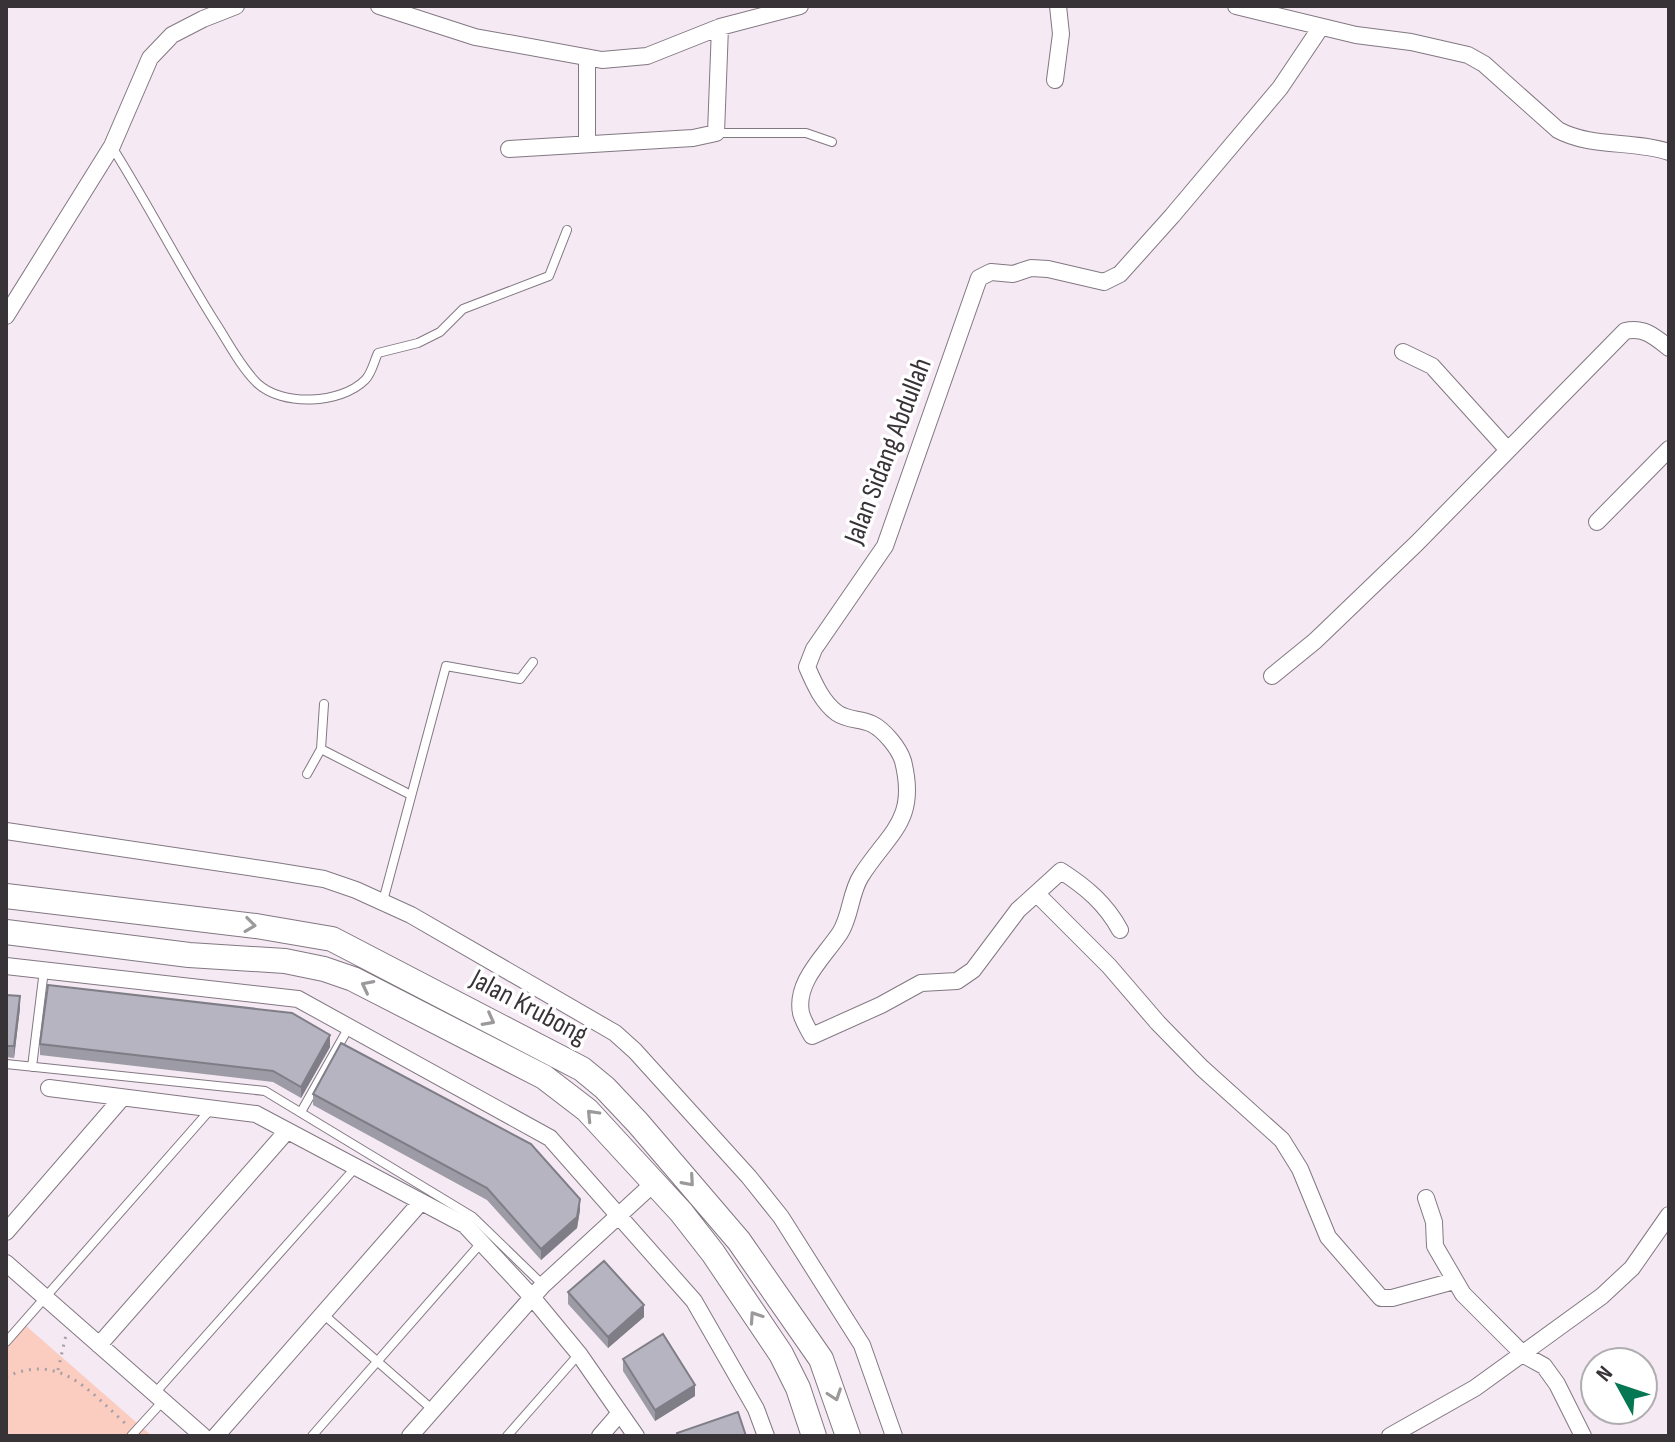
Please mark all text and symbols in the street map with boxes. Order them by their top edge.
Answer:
street label: Jalan Sidang Abdullah [837,353,939,550]
one-way arrow [244,917,257,934]
street label: Jalan Krubong [464,962,593,1052]
one-way arrow [361,981,376,996]
one-way arrow [481,1011,496,1026]
one-way arrow [587,1110,601,1124]
one-way arrow [679,1172,694,1187]
one-way arrow [750,1311,765,1325]
north arrow [1579,1346,1659,1426]
text: N [1591,1361,1619,1387]
one-way arrow [825,1387,841,1401]

